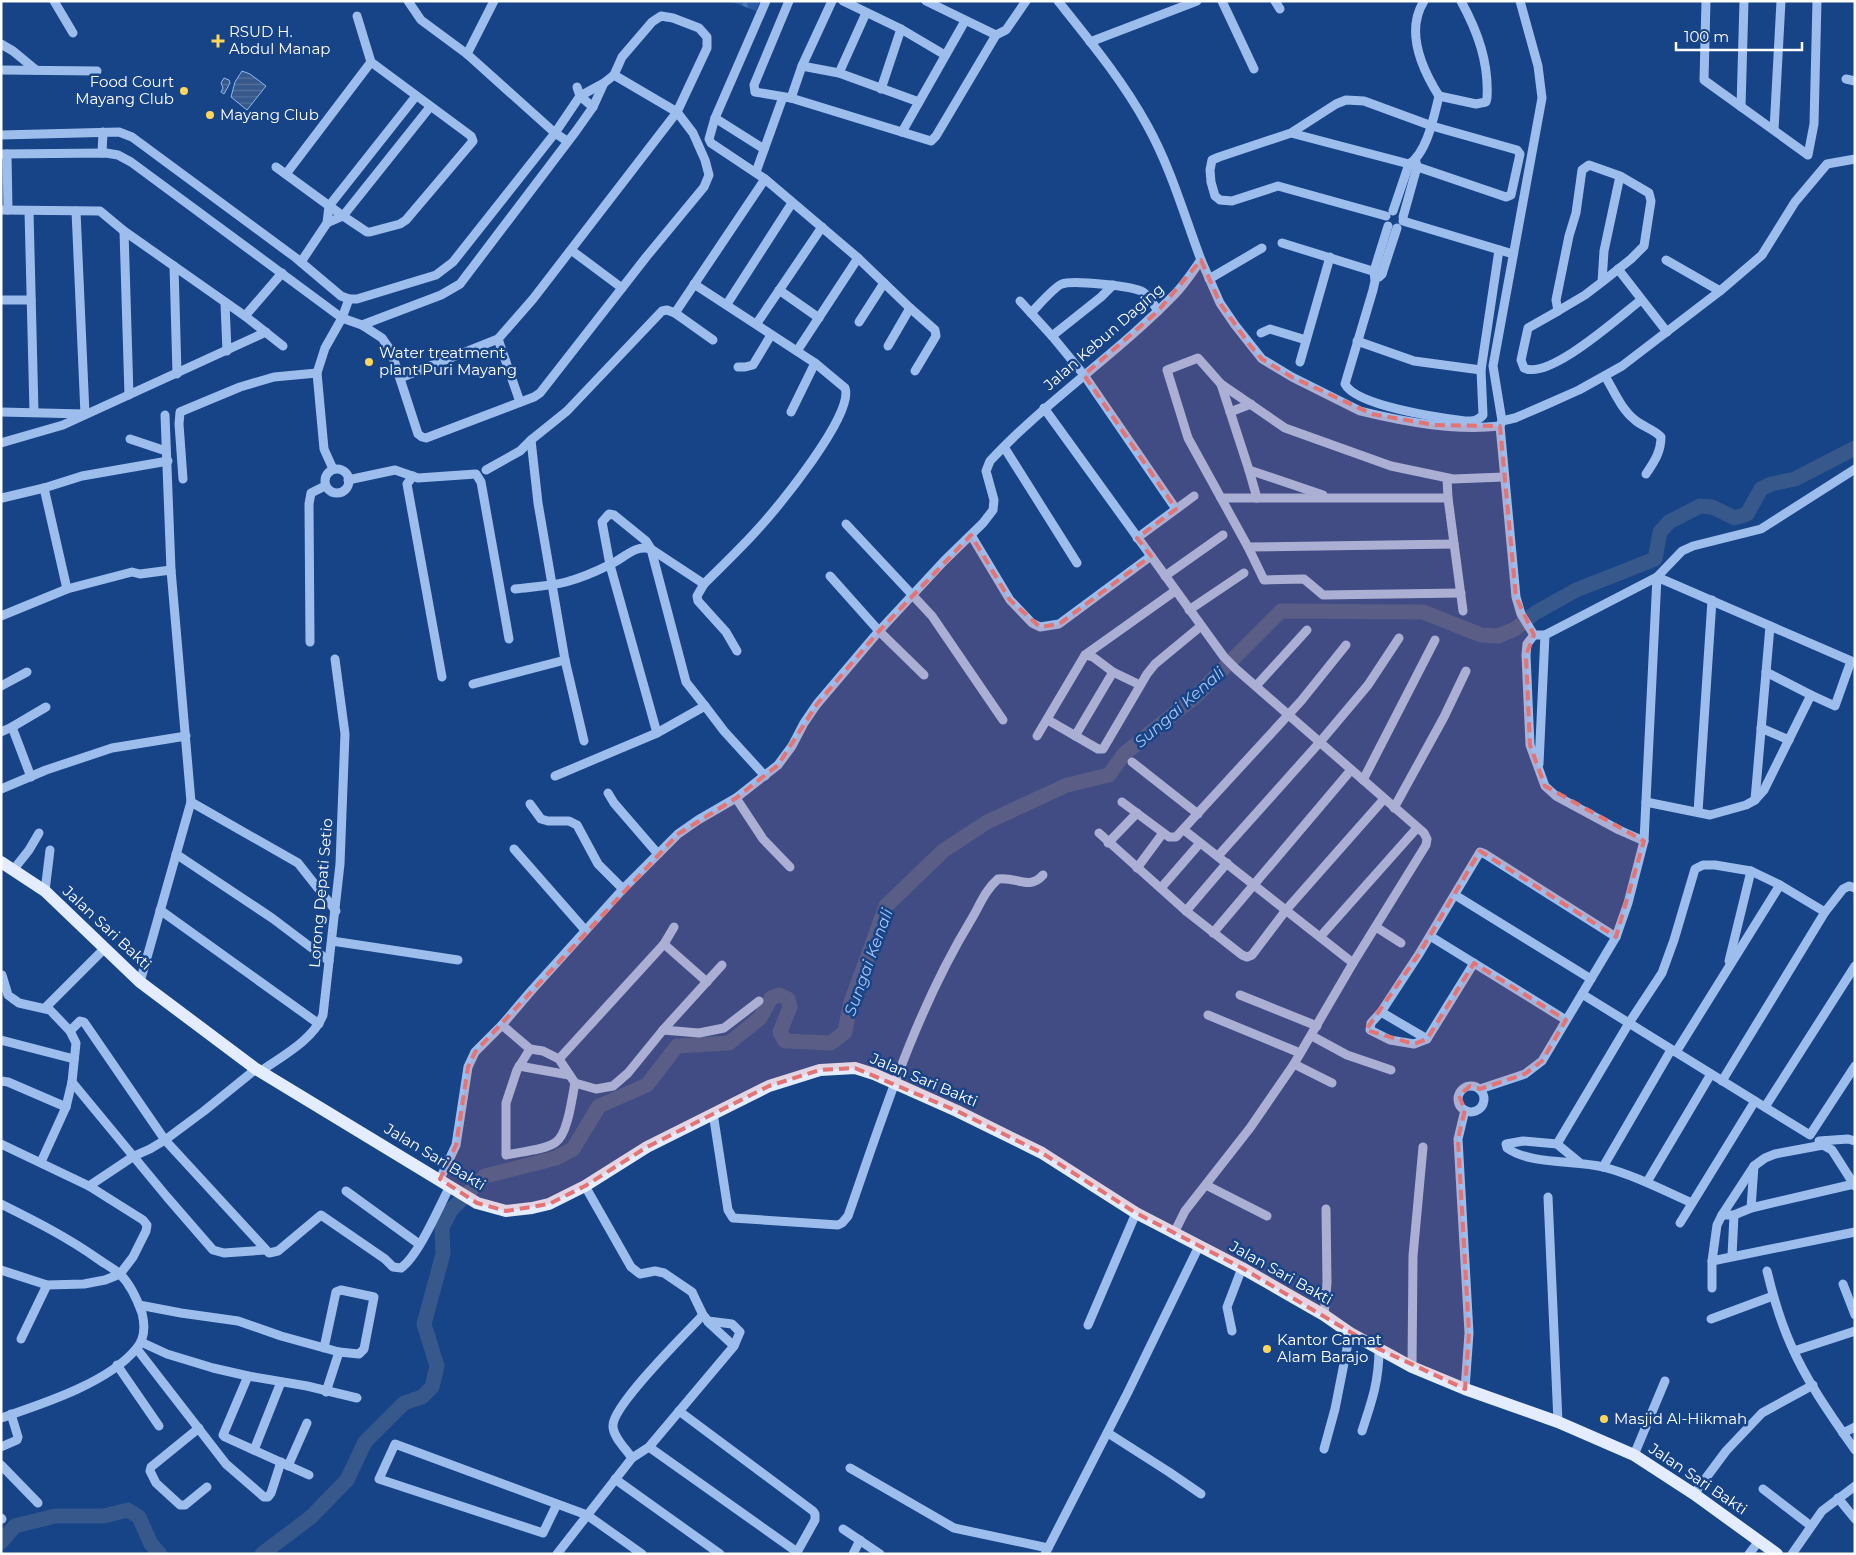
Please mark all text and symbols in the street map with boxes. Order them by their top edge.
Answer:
scale bar [1676,20,1802,52]
place label: RSUD H. Abdul Manap [229,22,330,58]
text: 100 m [1684,27,1729,46]
marker: RSUD H. Abdul Manap [211,34,225,48]
place label: Food Court Mayang Club [75,72,174,108]
marker: Food Court Mayang Club [178,85,190,97]
place label: Mayang Club [220,105,319,124]
marker: Mayang Club [204,109,216,121]
street label: Jalan Kebun Daging [1039,279,1168,395]
place label: Water treatment plant Puri Mayang [379,343,517,379]
marker: Water treatment plant Puri Mayang [363,356,375,368]
water label: Sungai Kenali [1131,663,1229,752]
street label: Lorong Depati Setio [305,817,337,968]
street label: Jalan Sari Bakti [58,881,156,974]
water label: Sungai Kenali [840,905,897,1018]
street label: Jalan Sari Bakti [867,1048,981,1111]
street label: Jalan Sari Bakti [380,1118,489,1194]
street label: Jalan Sari Bakti [1226,1236,1336,1309]
place label: Kantor Camat Alam Barajo [1277,1330,1382,1366]
marker: Kantor Camat Alam Barajo [1261,1343,1273,1355]
place label: Masjid Al-Hikmah [1614,1409,1747,1428]
marker: Masjid Al-Hikmah [1598,1413,1610,1425]
street label: Jalan Sari Bakti [1645,1438,1751,1518]

